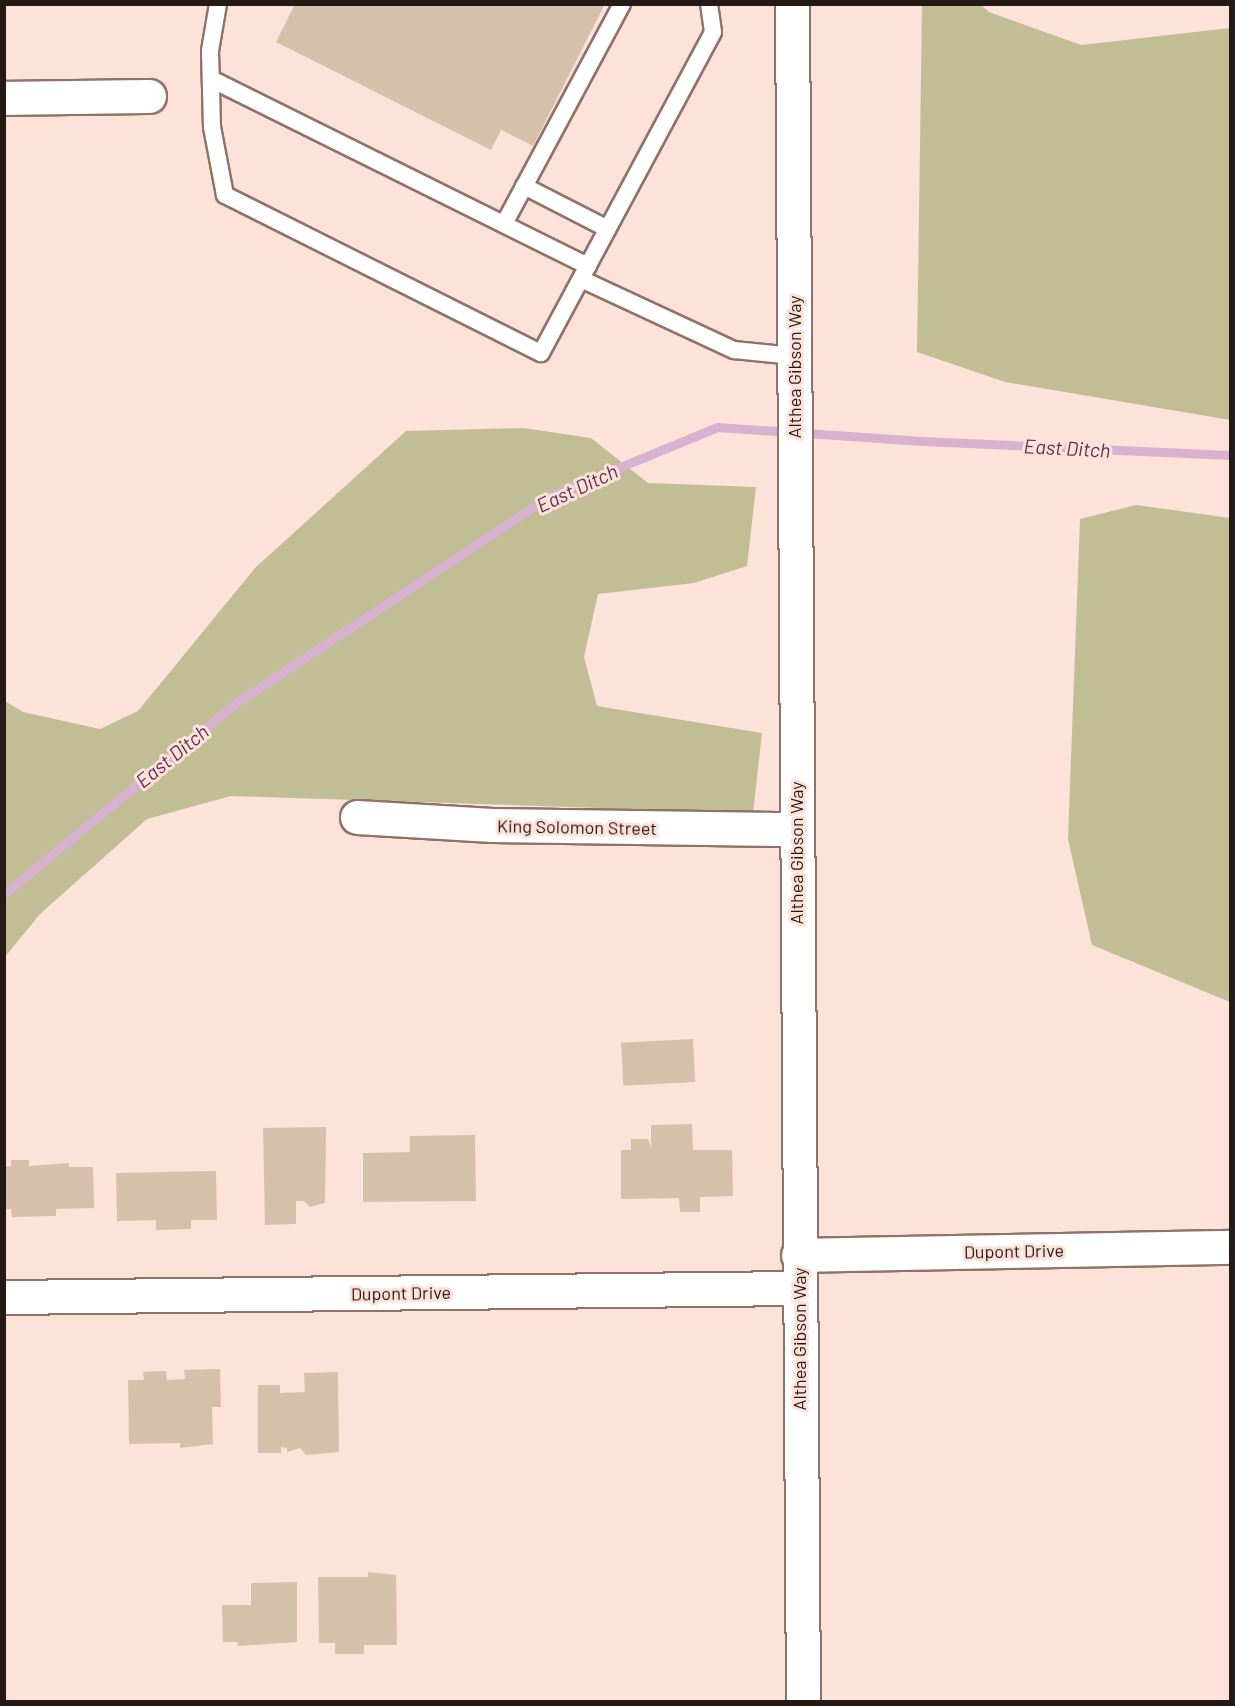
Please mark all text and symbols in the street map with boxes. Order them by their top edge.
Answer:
street label: Althea Gibson Way [783,295,805,439]
water label: East Ditch [1023,434,1111,462]
water label: East Ditch [533,459,621,517]
water label: East Ditch [131,719,213,793]
street label: Althea Gibson Way [785,781,807,925]
street label: King Solomon Street [497,815,657,839]
street label: Dupont Drive [964,1239,1064,1263]
street label: Althea Gibson Way [788,1267,810,1411]
street label: Dupont Drive [351,1281,451,1305]

